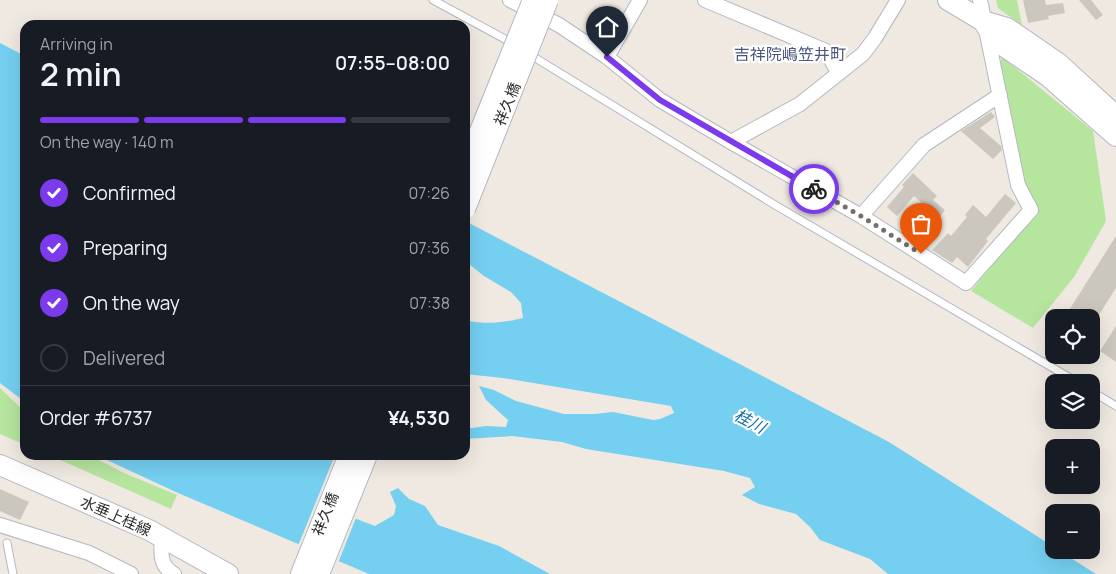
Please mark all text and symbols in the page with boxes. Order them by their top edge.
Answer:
pin [586,6,628,57]
icon: home [593,13,621,41]
text: Arriving in [40,33,113,55]
district label: 吉祥院嶋笠井町 [734,43,846,65]
text: 07:55–08:00 [335,50,450,76]
text: 2 min [40,52,122,96]
street label: 祥久橋 [489,79,525,129]
text: On the way · 140 m [40,131,174,153]
courier [789,164,839,214]
icon: bike [800,175,828,203]
icon: check [40,179,68,207]
text: Confirmed [83,180,176,206]
text: 07:26 [408,182,450,204]
pin [900,203,942,254]
icon: bag [907,210,935,238]
icon: check [40,234,68,262]
text: Preparing [83,235,168,261]
text: 07:36 [409,237,450,259]
icon: check [40,289,68,317]
text: On the way [83,290,180,316]
text: 07:38 [409,292,450,314]
map controls [1045,309,1100,559]
button: locate [1045,309,1100,364]
text: Delivered [83,345,165,371]
button: layers [1045,374,1100,429]
water label: 桂川 [731,404,771,439]
text: Order #6737 [40,405,152,431]
text: ¥4,530 [388,405,450,431]
button: + [1045,439,1100,494]
street label: 祥久橋 [307,489,343,539]
street label: 水垂上桂線 [77,491,155,541]
button: − [1045,504,1100,559]

